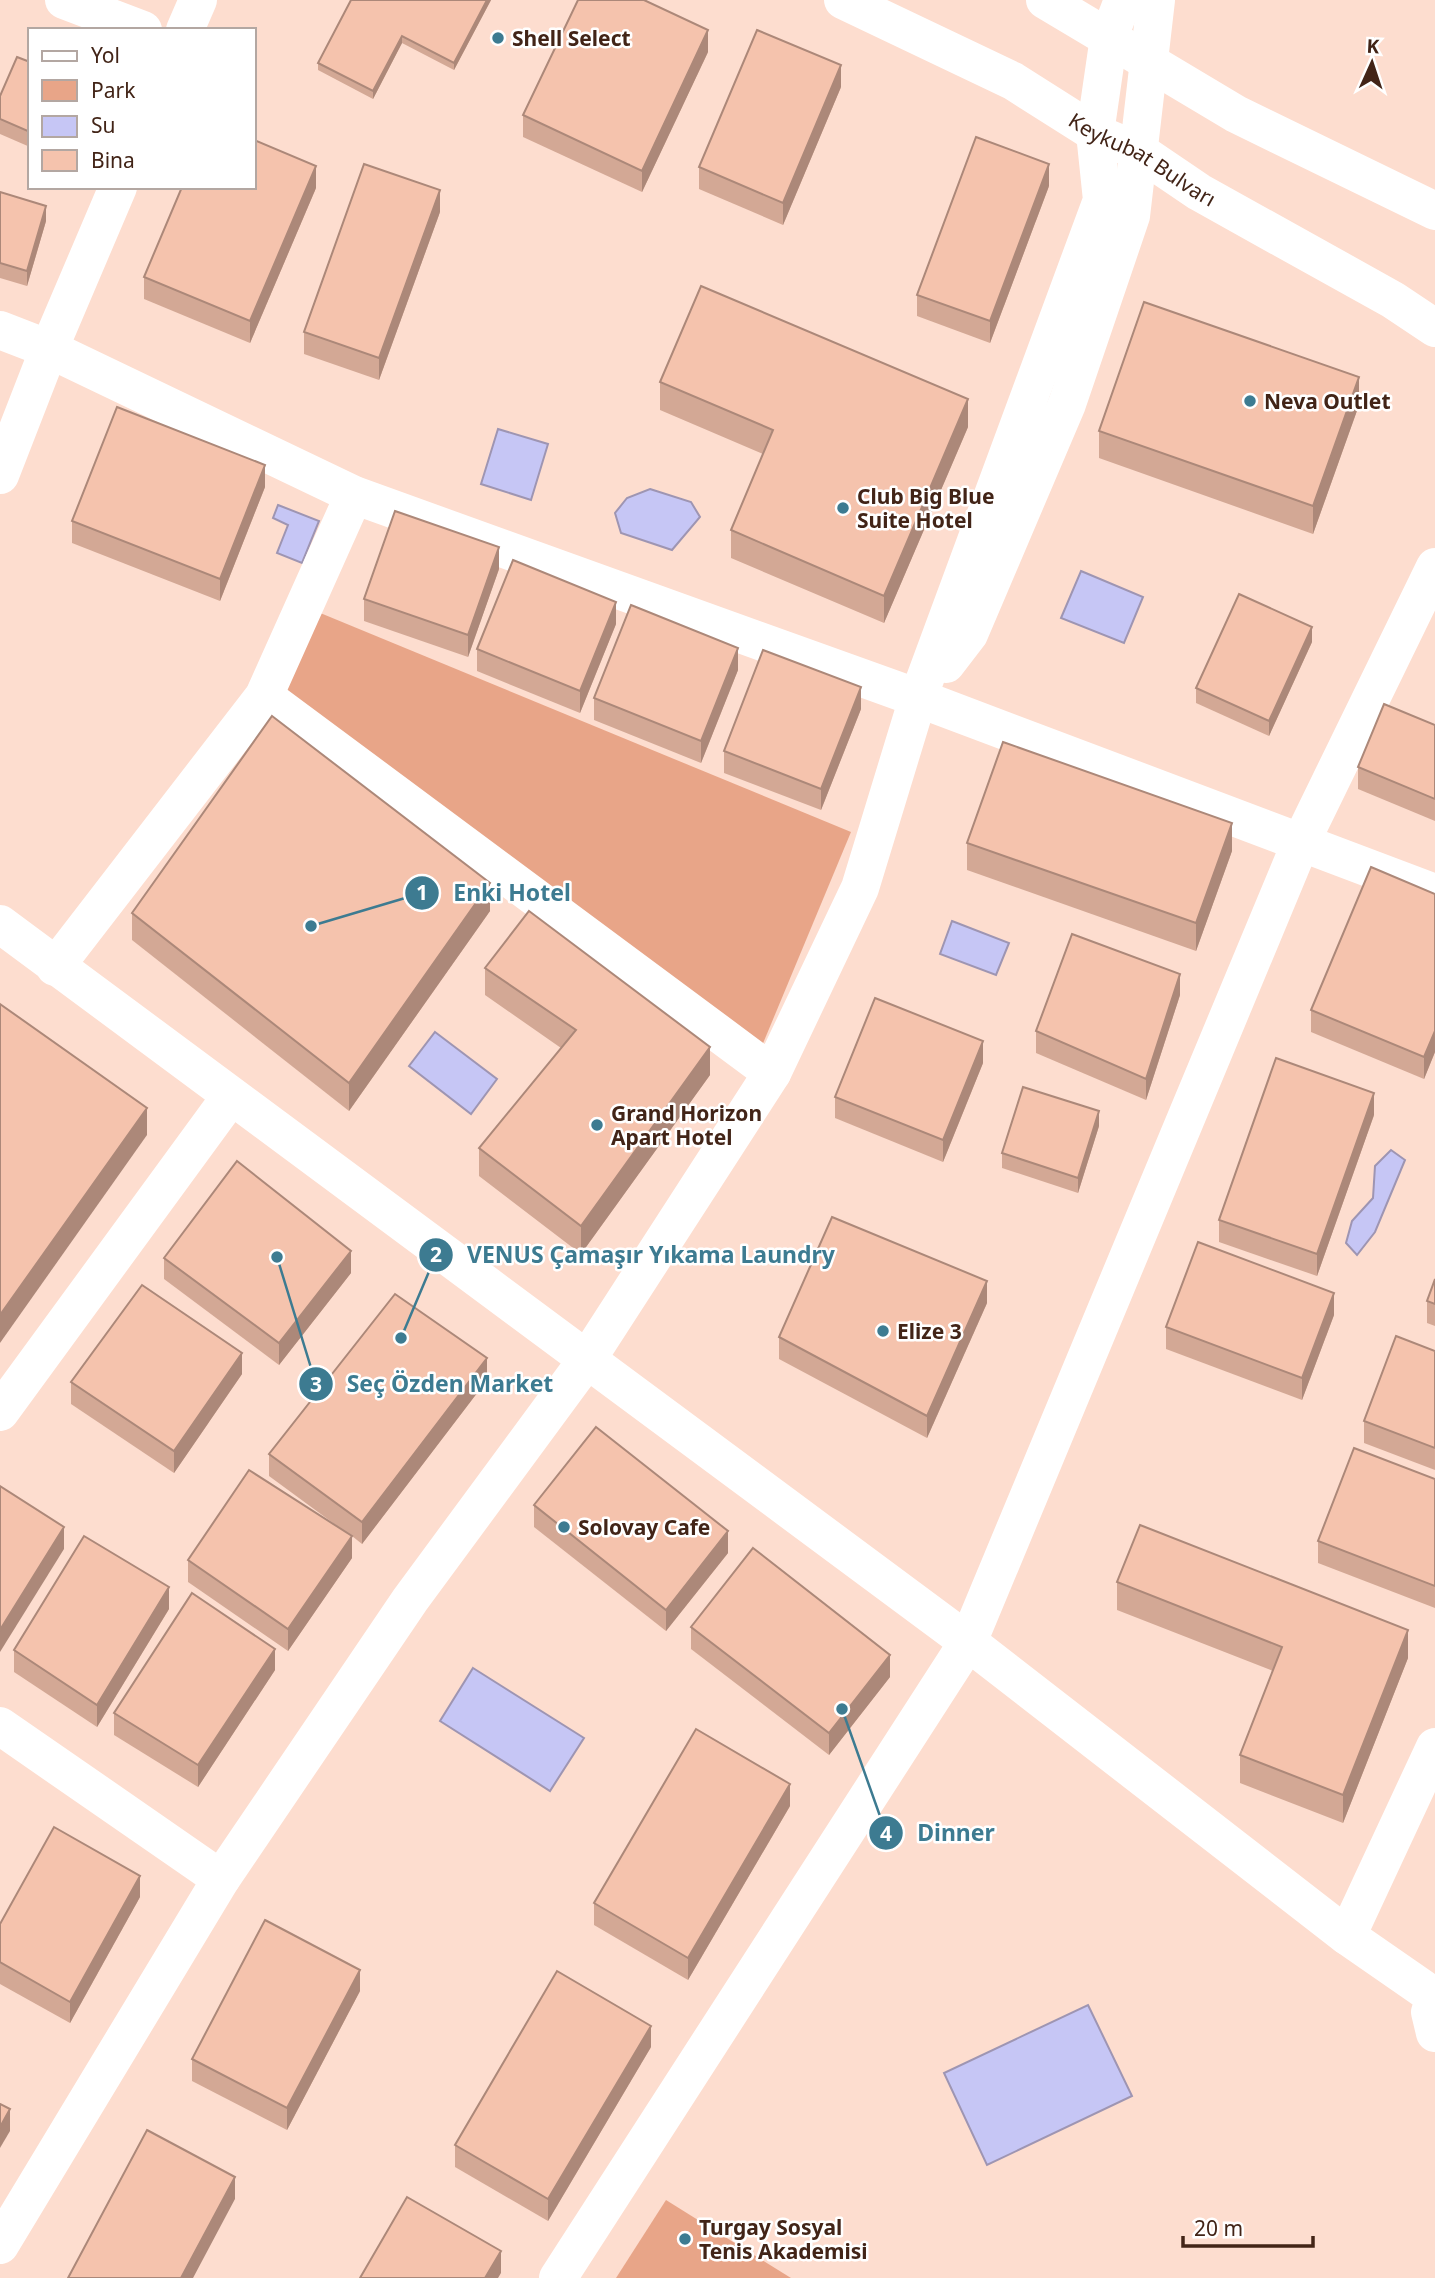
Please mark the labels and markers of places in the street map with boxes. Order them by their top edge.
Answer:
place label: Shell Select [512,24,631,52]
marker: Shell Select [490,30,506,46]
place label: Neva Outlet [1264,387,1391,415]
marker: Neva Outlet [1242,393,1258,409]
place label: Club Big Blue Suite Hotel [857,482,995,534]
marker: Club Big Blue Suite Hotel [835,500,851,516]
callout: Enki Hotel [404,871,585,915]
place label: Grand Horizon Apart Hotel [611,1099,762,1151]
marker: Grand Horizon Apart Hotel [589,1117,605,1133]
callout: VENUS Çamaşır Yıkama Laundry [418,1233,849,1277]
place label: Elize 3 [897,1317,962,1345]
marker: Elize 3 [875,1323,891,1339]
callout: Seç Özden Market [298,1362,568,1406]
place label: Solovay Cafe [578,1513,710,1541]
marker: Solovay Cafe [556,1519,572,1535]
callout: Dinner [868,1811,1009,1855]
place label: Turgay Sosyal Tenis Akademisi [699,2213,868,2265]
marker: Turgay Sosyal Tenis Akademisi [677,2231,693,2247]

